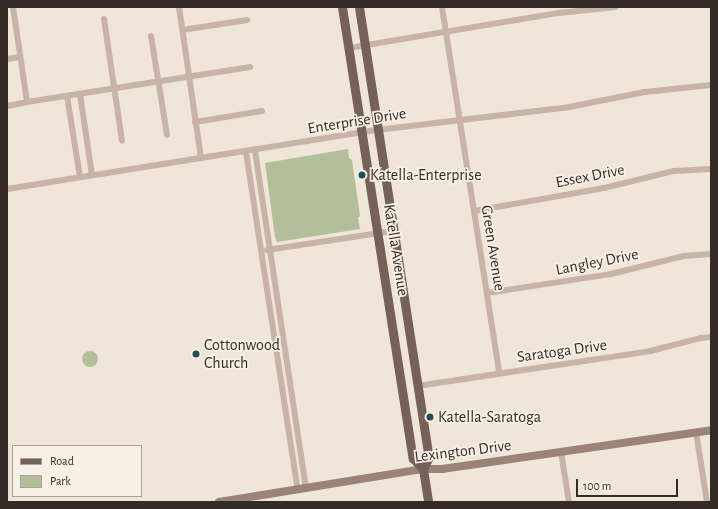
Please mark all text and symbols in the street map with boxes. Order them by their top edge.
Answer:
street label: Enterprise Drive [306,104,408,138]
street label: Essex Drive [554,160,626,192]
place label: Katella-Enterprise [370,165,482,185]
marker: Katella-Enterprise [357,170,367,180]
street label: Katella Avenue [379,203,413,297]
street label: Green Avenue [477,204,509,292]
street label: Langley Drive [554,245,640,279]
place label: Cottonwood Church [204,335,280,373]
street label: Saratoga Drive [516,335,608,367]
marker: Cottonwood Church [191,349,201,359]
place label: Katella-Saratoga [438,407,541,427]
marker: Katella-Saratoga [425,412,435,422]
street label: Lexington Drive [413,436,513,466]
legend [12,445,142,497]
text: Road [50,455,74,467]
scale bar [578,471,680,497]
text: Park [50,475,71,487]
text: 100 m [583,480,611,492]

